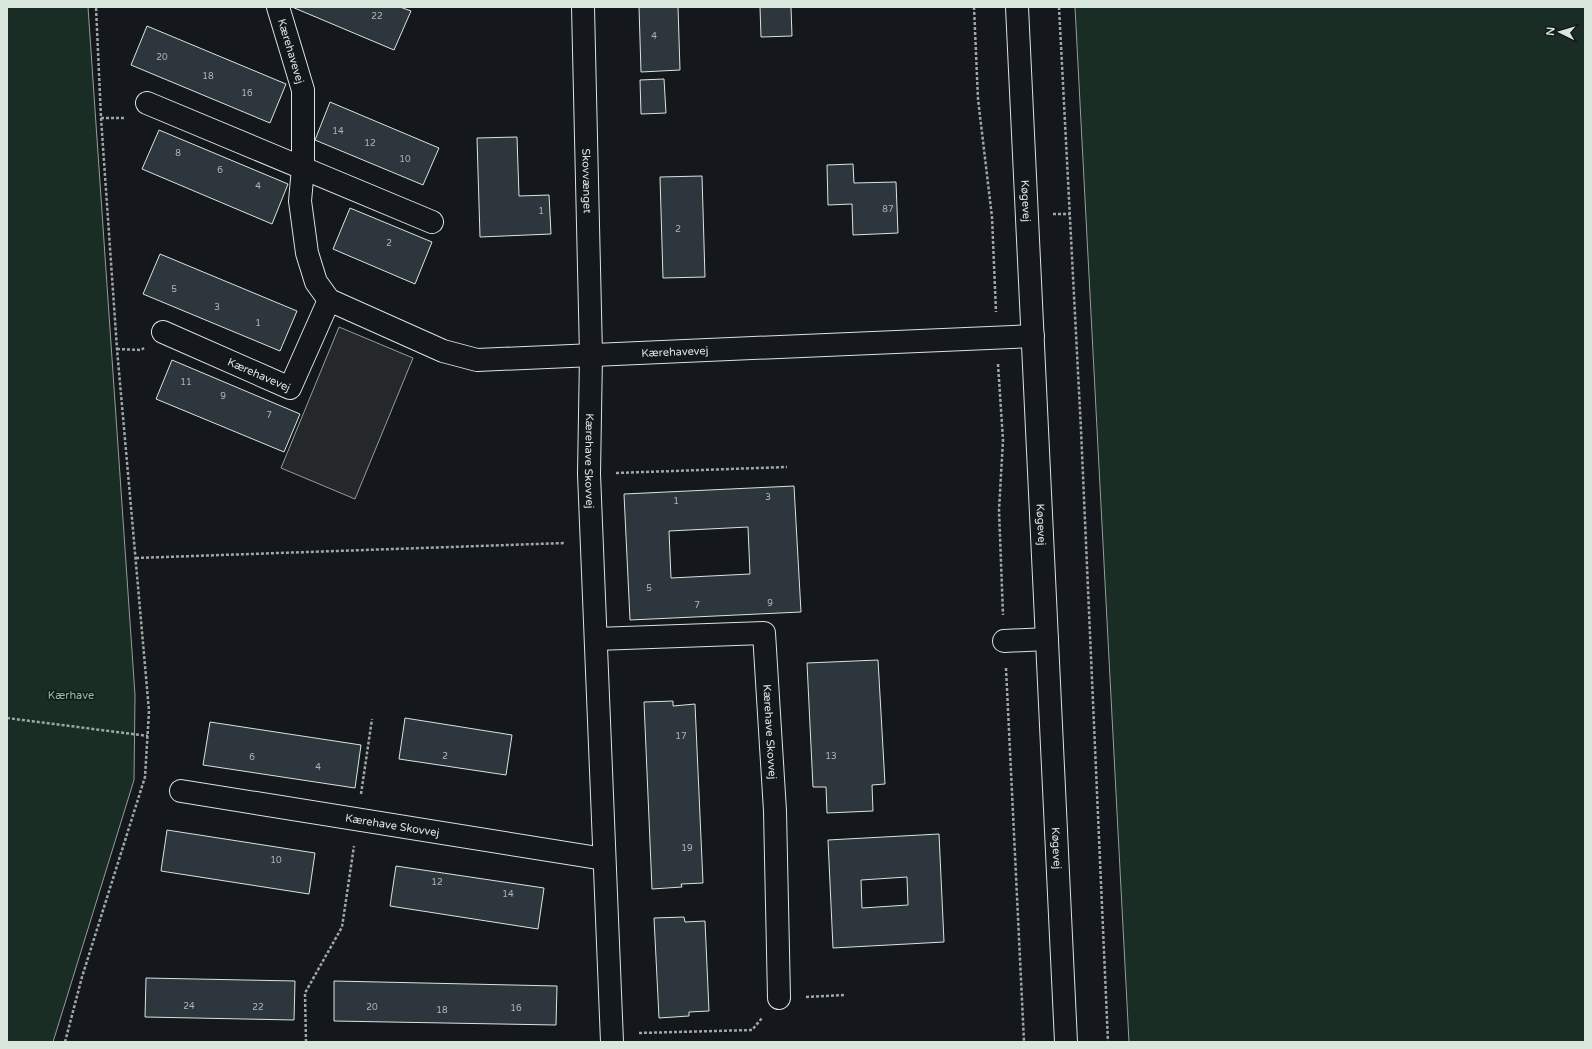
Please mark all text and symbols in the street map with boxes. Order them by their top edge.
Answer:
house number: 22 [371,11,383,22]
north arrow [1540,12,1580,52]
street label: Kærehavevej [275,17,307,85]
text: N [1544,26,1557,36]
house number: 4 [651,31,657,42]
house number: 20 [156,52,168,63]
house number: 18 [202,71,214,82]
house number: 16 [241,88,253,99]
house number: 14 [332,126,344,137]
house number: 12 [364,138,376,149]
house number: 8 [175,148,181,159]
street label: Skovvænget [580,148,594,214]
house number: 10 [399,154,411,165]
house number: 6 [217,165,223,176]
street label: Køgevej [1019,179,1034,222]
house number: 4 [255,181,261,192]
house number: 87 [882,204,894,215]
house number: 1 [538,206,544,217]
house number: 2 [675,224,681,235]
house number: 2 [386,238,392,249]
house number: 5 [171,284,177,295]
house number: 3 [214,302,220,313]
house number: 1 [255,318,261,329]
street label: Kærehavevej [641,344,709,359]
street label: Kærehavevej [226,355,293,394]
house number: 11 [180,377,192,388]
house number: 9 [220,391,226,402]
house number: 7 [266,410,272,421]
street label: Kærehave Skovvej [582,413,597,509]
house number: 3 [765,492,771,503]
house number: 1 [673,496,679,507]
street label: Køgevej [1034,503,1049,546]
house number: 5 [646,583,652,594]
house number: 9 [767,598,773,609]
house number: 7 [694,600,700,611]
street label: Kærehave Skovvej [761,684,780,780]
park label: Kærhave [48,689,94,702]
house number: 17 [675,731,687,742]
house number: 2 [442,751,448,762]
house number: 13 [825,751,837,762]
house number: 6 [249,752,255,763]
house number: 4 [315,762,321,773]
street label: Kærehave Skovvej [344,811,441,839]
street label: Køgevej [1049,827,1064,870]
house number: 19 [681,843,693,854]
house number: 10 [270,855,282,866]
house number: 12 [431,877,443,888]
house number: 14 [502,889,514,900]
house number: 24 [183,1001,195,1012]
house number: 22 [252,1002,264,1013]
house number: 20 [366,1002,378,1013]
house number: 16 [510,1003,522,1014]
house number: 18 [436,1005,448,1016]

